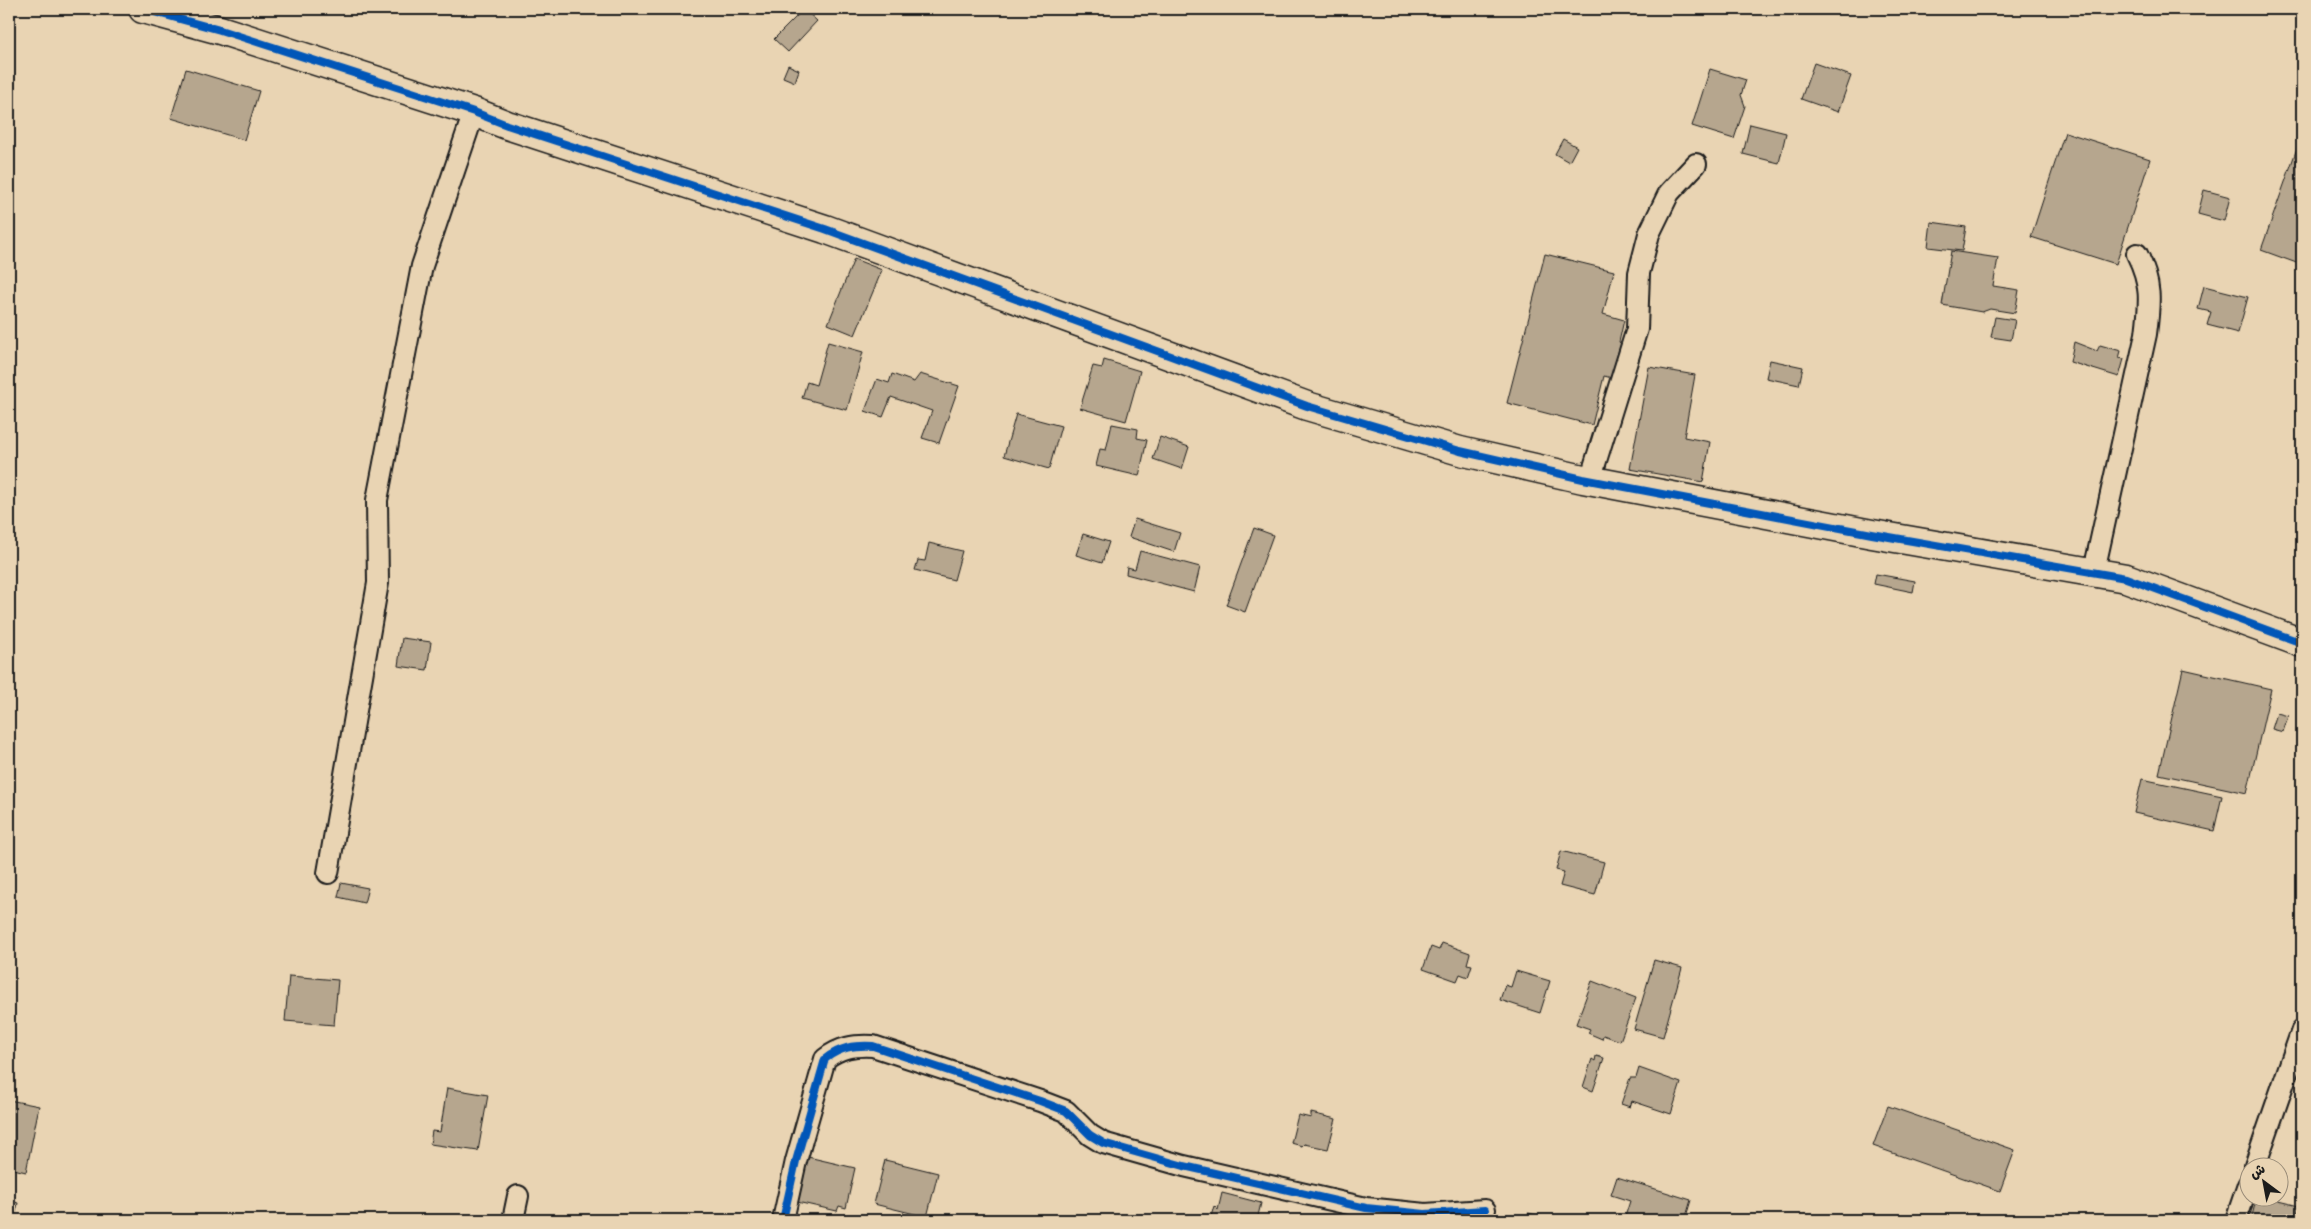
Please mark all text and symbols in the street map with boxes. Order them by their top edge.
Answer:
north arrow [2238,1156,2288,1206]
text: ش [2245,1158,2269,1184]

